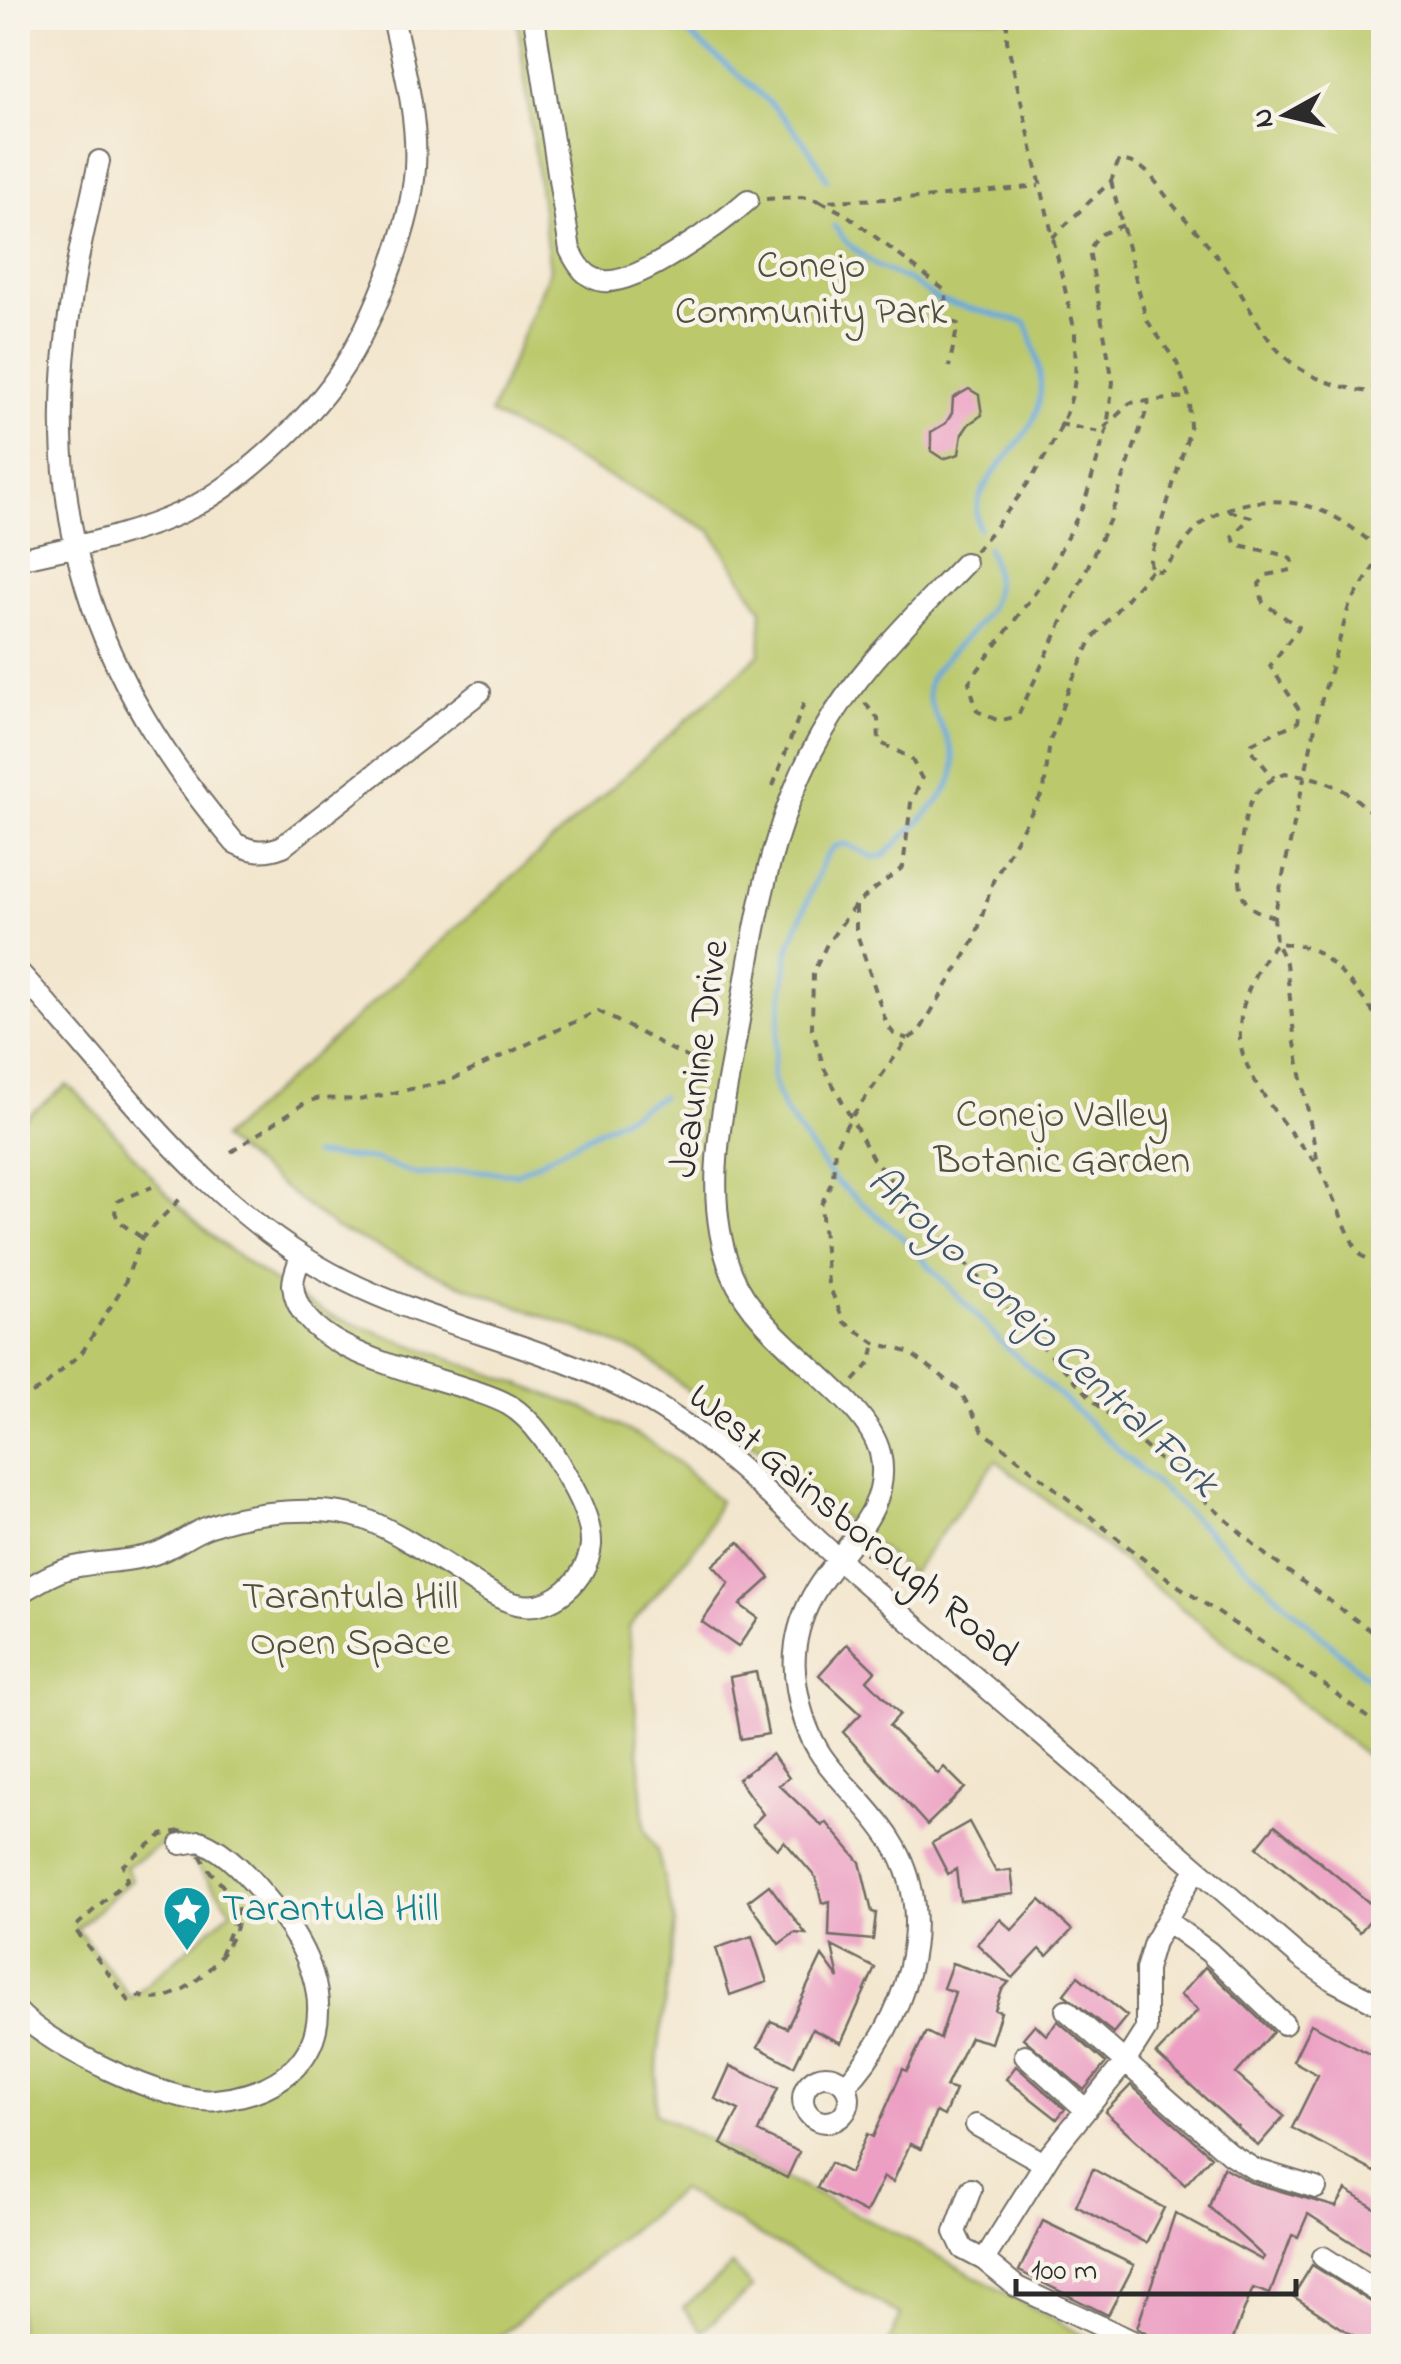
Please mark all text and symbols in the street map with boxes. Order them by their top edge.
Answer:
north arrow [1236,65,1336,165]
text: N [1243,106,1286,130]
park label: Conejo Community Park [675,238,948,343]
street label: Jeaunine Drive [655,936,747,1182]
park label: Conejo Valley Botanic Garden [933,1087,1190,1192]
water label: Arroyo Conejo Central Fork [852,1153,1233,1514]
street label: West Gainsborough Road [673,1370,1031,1684]
park label: Tarantula Hill Open Space [242,1569,458,1674]
place label: Tarantula Hill [222,1881,439,1940]
place icon: Tarantula Hill [161,1884,213,1952]
scale bar [1016,2234,1296,2296]
text: 100 m [1031,2250,1097,2294]

